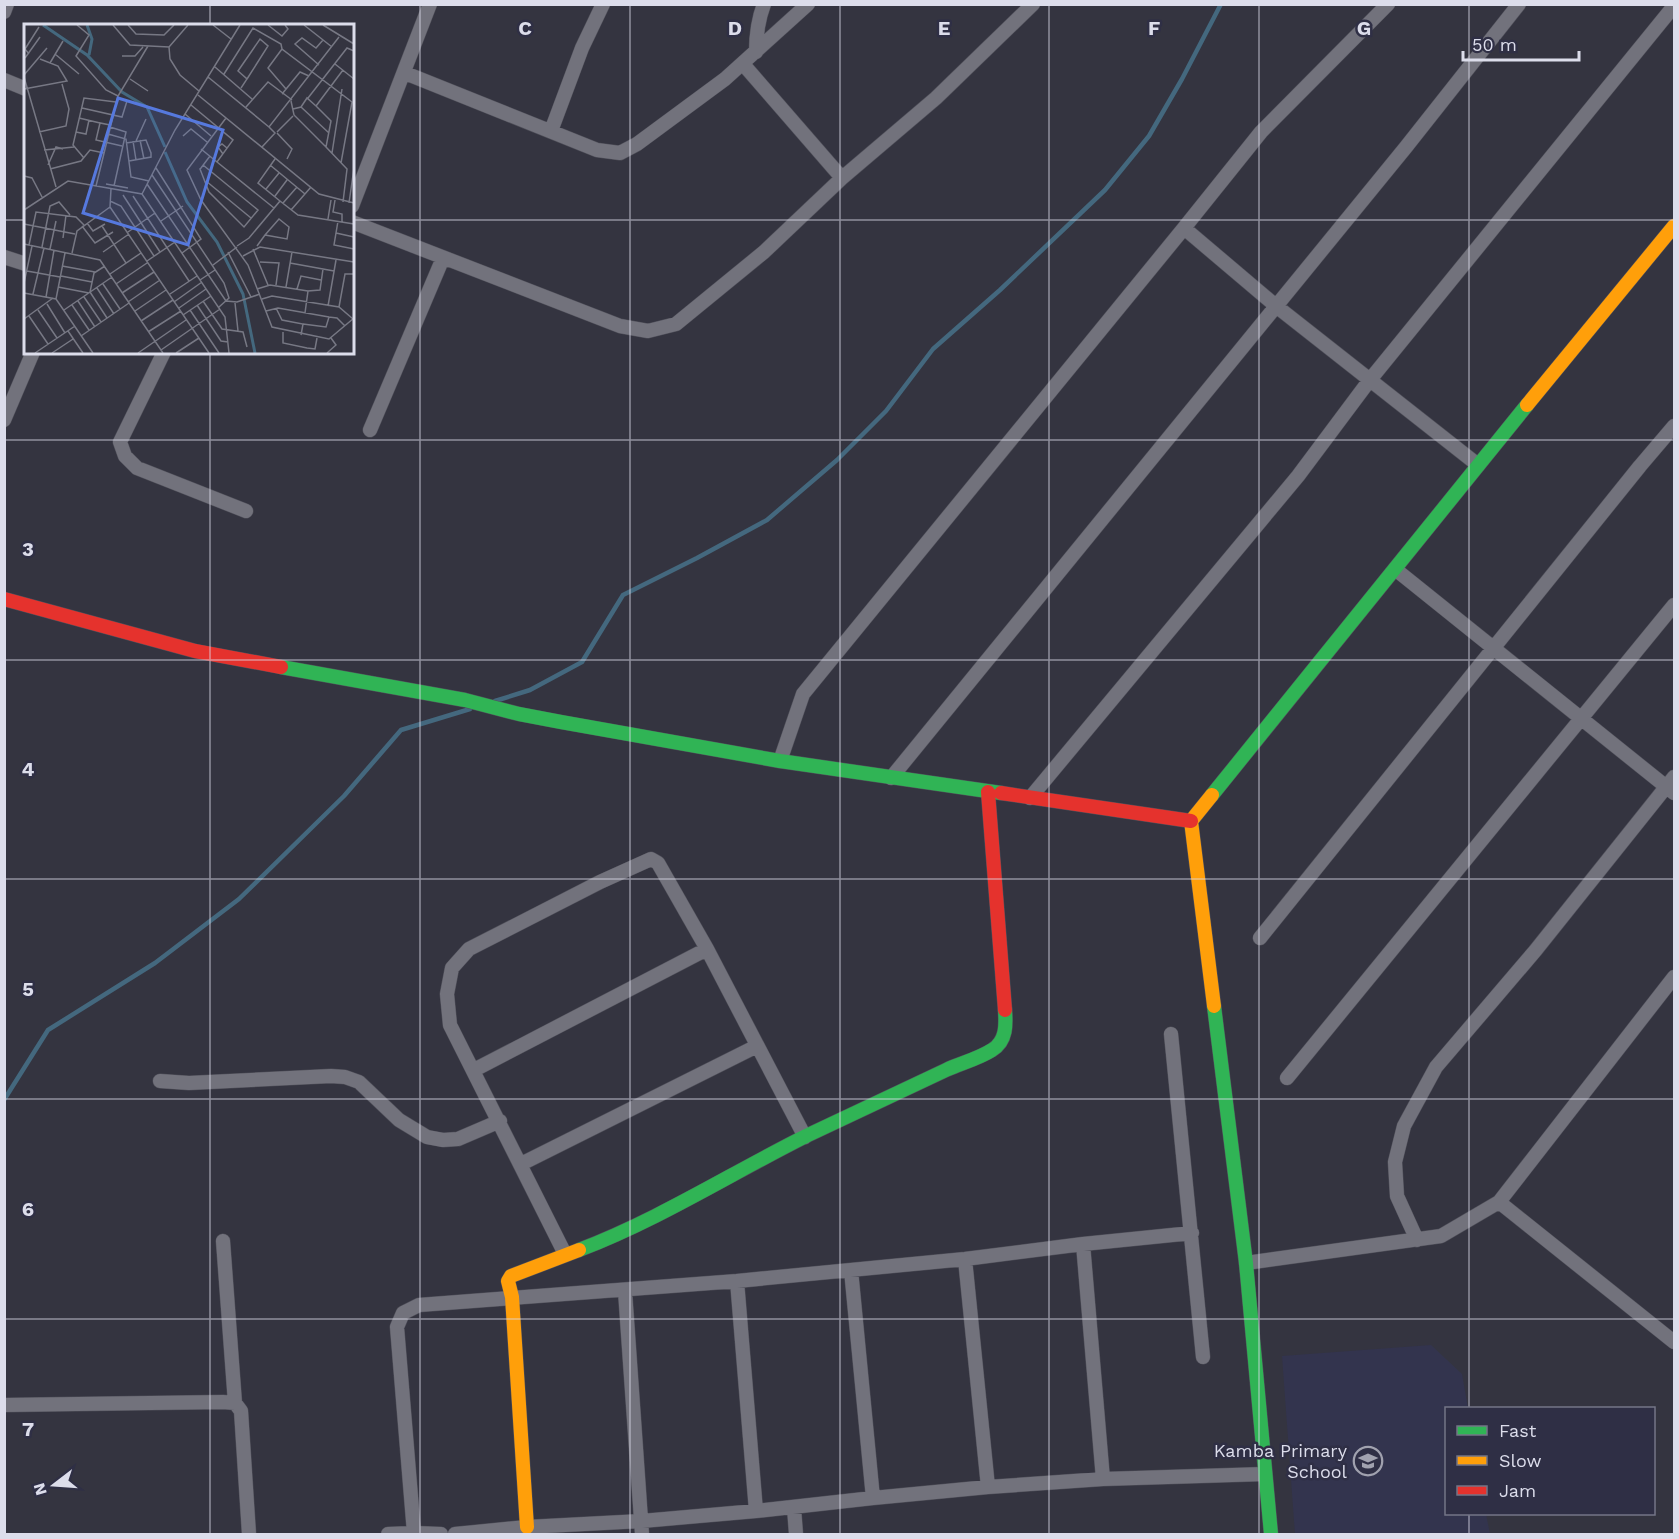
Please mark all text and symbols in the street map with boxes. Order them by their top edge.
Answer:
text: C [518,16,532,40]
text: D [728,16,742,40]
text: E [938,16,950,40]
text: F [1148,16,1160,40]
text: G [1357,16,1371,40]
inset map [24,24,354,354]
scale bar [1463,24,1578,62]
text: 50 m [1472,34,1517,55]
text: 3 [22,537,34,561]
text: 4 [22,757,35,781]
text: 5 [22,977,34,1001]
text: 6 [22,1197,34,1221]
legend [1445,1407,1655,1515]
text: 7 [22,1417,34,1441]
text: Fast [1499,1420,1537,1441]
place label: Kamba Primary School [1214,1440,1348,1482]
school or university icon: Kamba Primary School [1352,1445,1384,1477]
text: Slow [1499,1450,1542,1471]
north arrow [24,1455,84,1515]
text: Jam [1499,1480,1536,1501]
text: N [29,1481,51,1498]

